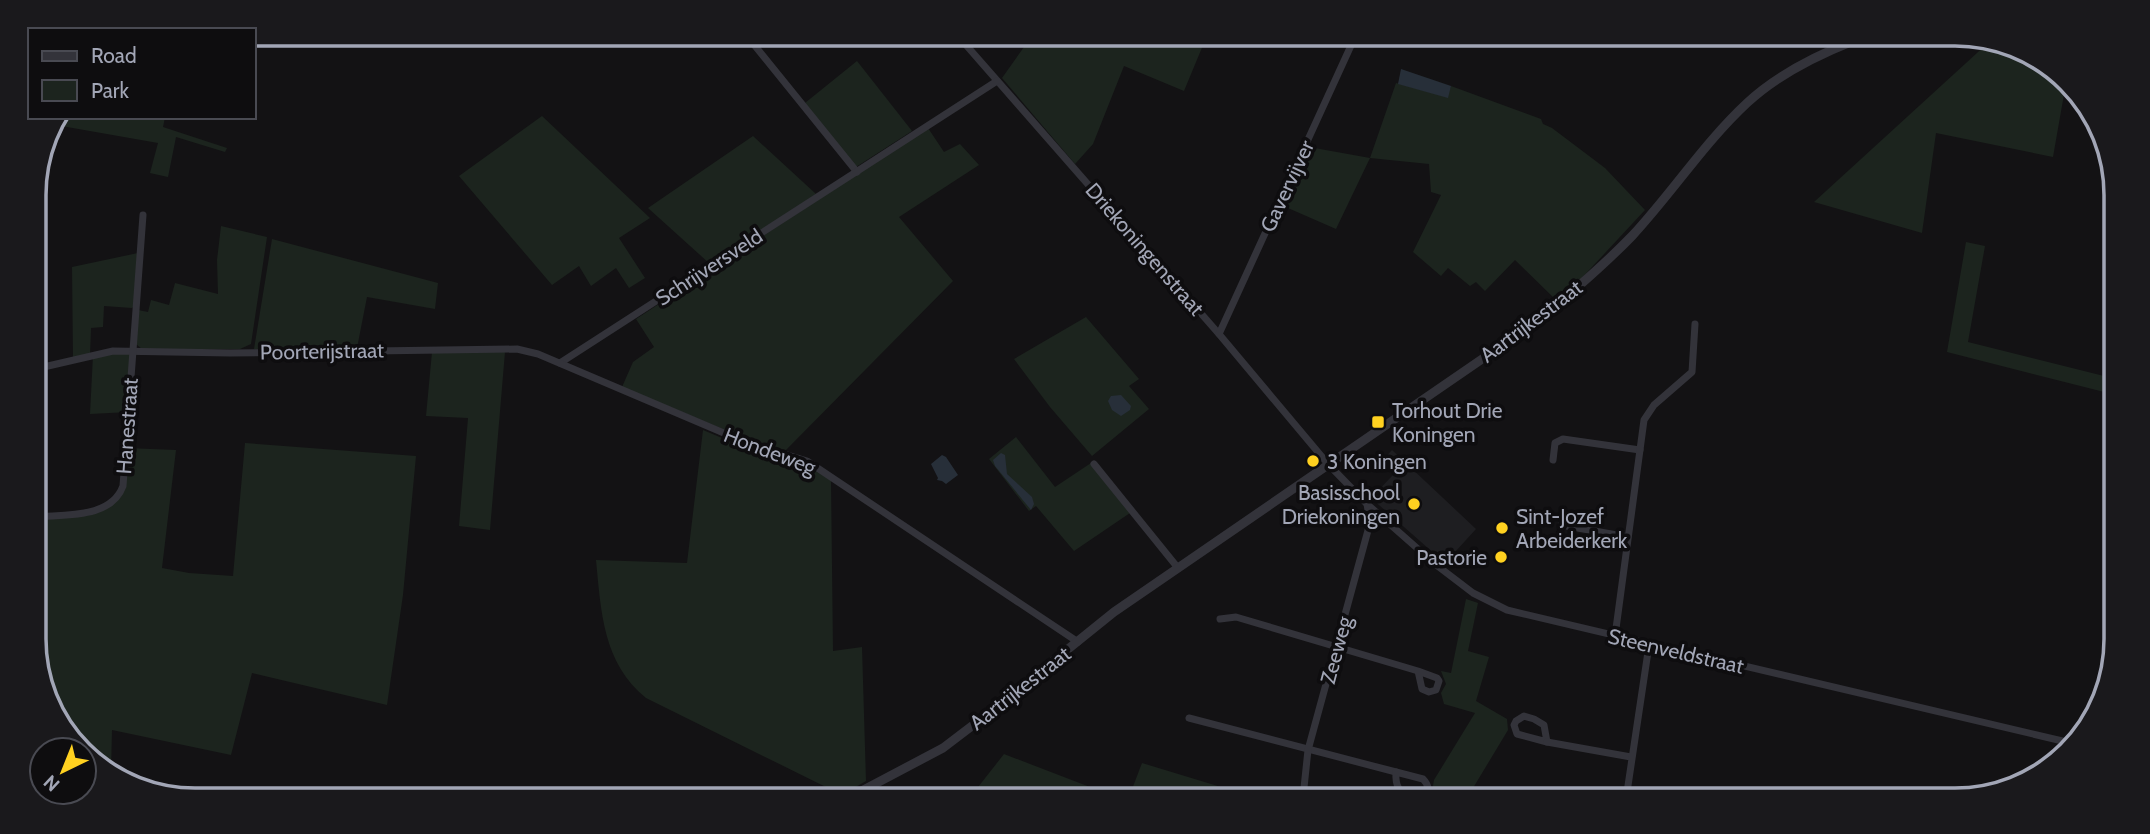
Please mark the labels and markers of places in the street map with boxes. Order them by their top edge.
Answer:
place label: Torhout Drie Koningen [1392,398,1503,447]
marker: Torhout Drie Koningen [1370,414,1386,430]
place label: 3 Koningen [1327,449,1427,474]
marker: 3 Koningen [1305,453,1321,469]
place label: Basisschool Driekoningen [1282,480,1400,529]
marker: Basisschool Driekoningen [1406,496,1422,512]
place label: Sint-Jozef Arbeiderkerk [1516,504,1628,553]
marker: Sint-Jozef Arbeiderkerk [1494,520,1510,536]
place label: Pastorie [1416,545,1487,570]
marker: Pastorie [1493,549,1509,565]

